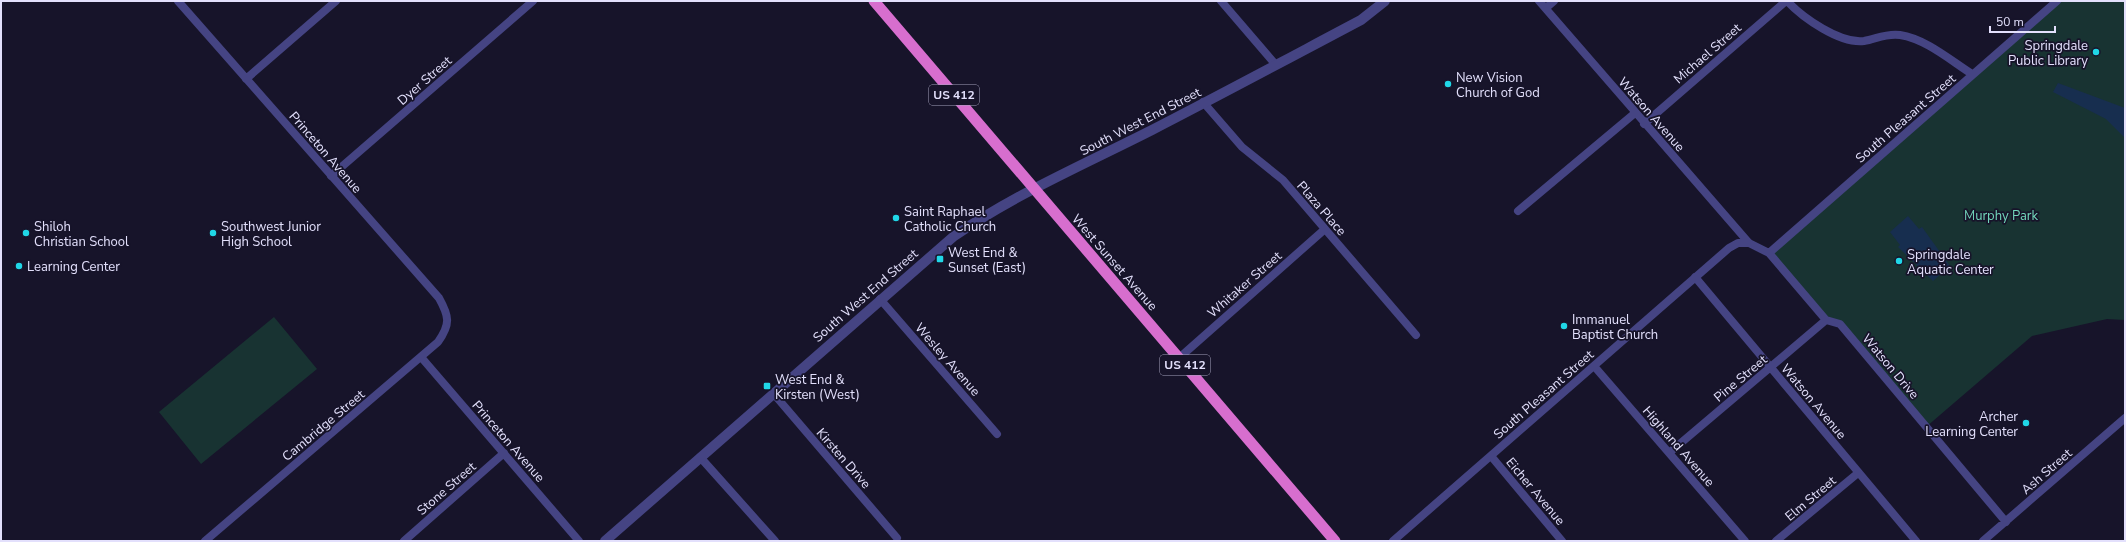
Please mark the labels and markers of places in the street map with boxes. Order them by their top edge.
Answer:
place label: Springdale Public Library [2008,37,2088,70]
marker: Springdale Public Library [2091,47,2101,57]
place label: New Vision Church of God [1456,69,1540,102]
marker: New Vision Church of God [1443,79,1453,89]
place label: Saint Raphael Catholic Church [904,203,996,236]
marker: Saint Raphael Catholic Church [891,213,901,223]
place label: Shiloh Christian School [34,218,129,251]
place label: Southwest Junior High School [221,218,321,251]
marker: Shiloh Christian School [21,228,31,238]
marker: Southwest Junior High School [208,228,218,238]
place label: West End & Sunset (East) [948,244,1026,277]
place label: Springdale Aquatic Center [1907,246,1994,279]
marker: West End & Sunset (East) [935,254,945,264]
marker: Springdale Aquatic Center [1894,256,1904,266]
place label: Learning Center [27,258,120,276]
marker: Learning Center [14,261,24,271]
place label: Immanuel Baptist Church [1572,311,1658,344]
marker: Immanuel Baptist Church [1559,321,1569,331]
place label: West End & Kirsten (West) [775,371,860,404]
marker: West End & Kirsten (West) [762,381,772,391]
place label: Archer Learning Center [1925,408,2018,441]
marker: Archer Learning Center [2021,418,2031,428]

